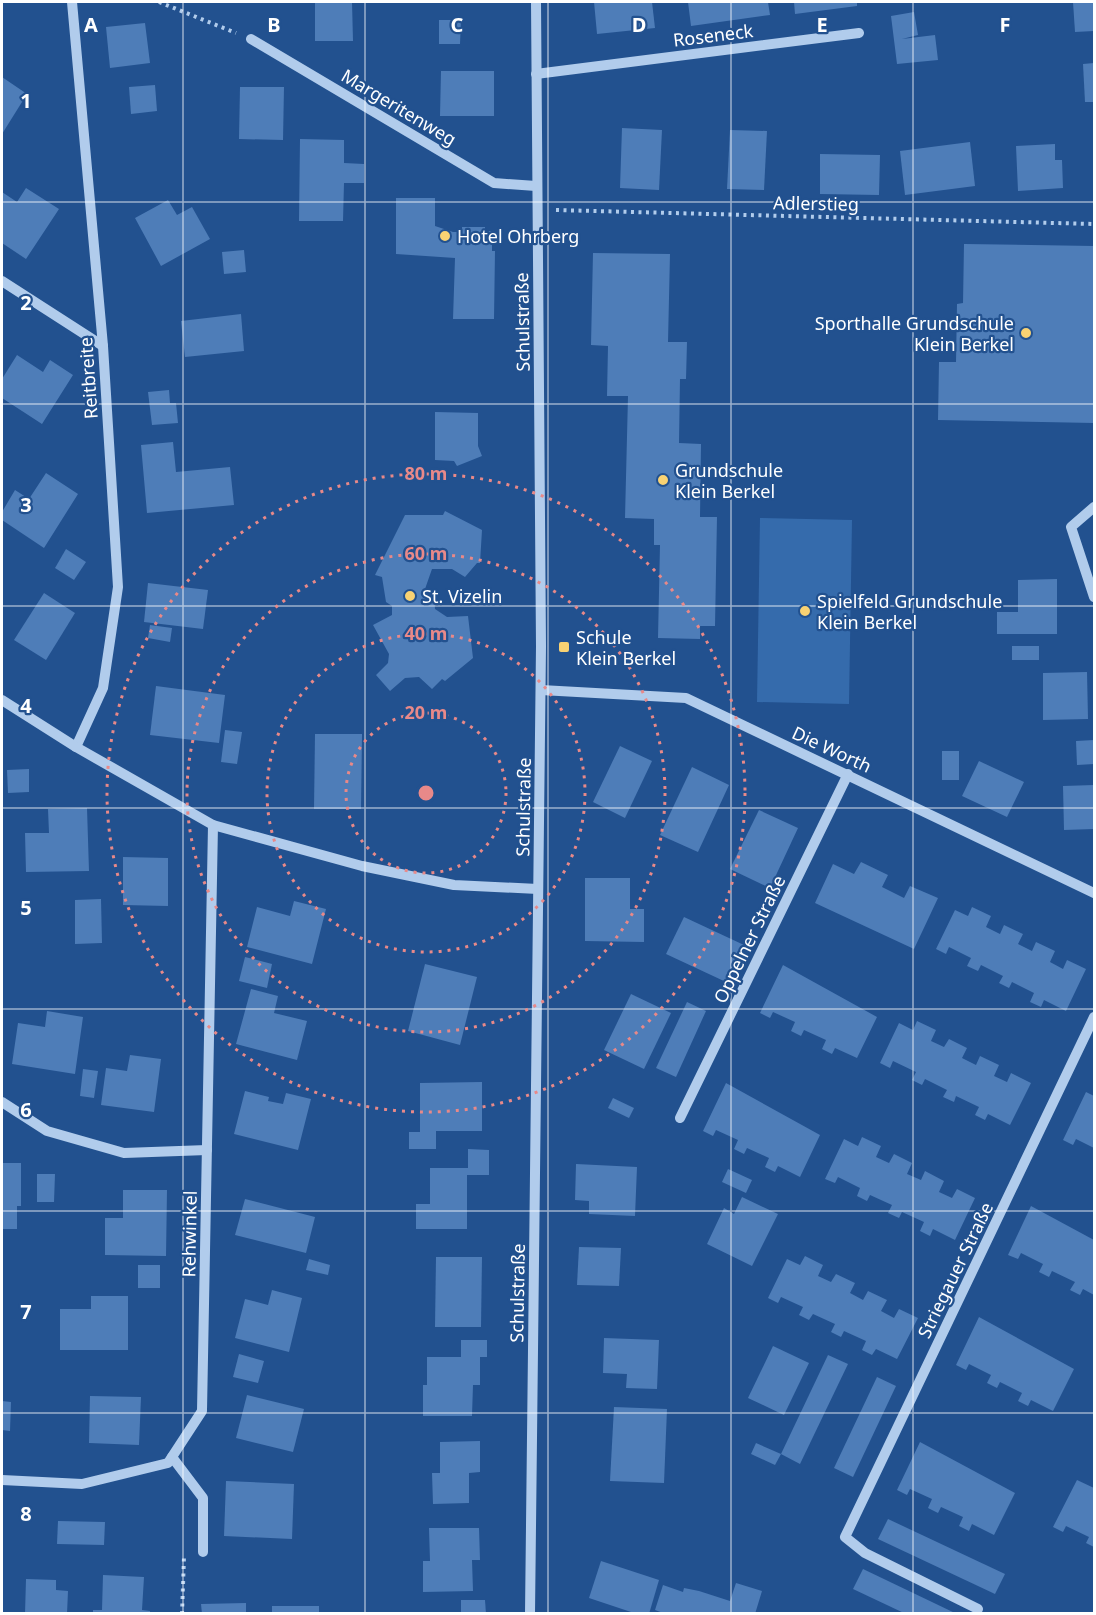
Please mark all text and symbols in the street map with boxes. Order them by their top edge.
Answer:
text: A [84,11,98,38]
text: B [267,11,281,38]
text: C [451,11,464,38]
text: D [632,11,646,38]
text: E [816,11,828,38]
text: F [1000,11,1010,38]
street label: Roseneck [672,18,755,52]
street label: Margeritenweg [337,63,461,151]
text: 1 [20,87,32,114]
street label: Adlerstieg [773,190,859,216]
place label: Hotel Ohrberg [457,224,579,248]
marker: Hotel Ohrberg [438,229,452,243]
street label: Schulstraße [509,272,535,372]
text: 2 [20,289,32,316]
place label: Sporthalle Grundschule Klein Berkel [815,311,1014,356]
marker: Sporthalle Grundschule Klein Berkel [1019,326,1033,340]
street label: Reitbreite [73,336,103,420]
place label: Grundschule Klein Berkel [675,458,783,503]
text: 80 m [405,461,447,485]
marker: Grundschule Klein Berkel [656,473,670,487]
text: 3 [20,491,32,518]
text: 60 m [405,541,447,565]
place label: St. Vizelin [422,584,502,608]
marker: St. Vizelin [403,589,417,603]
place label: Spielfeld Grundschule Klein Berkel [817,589,1002,634]
marker: Spielfeld Grundschule Klein Berkel [798,604,812,618]
text: 40 m [405,621,447,645]
place label: Schule Klein Berkel [576,625,676,670]
marker: Schule Klein Berkel [557,640,571,654]
text: 4 [20,692,32,719]
text: 20 m [405,700,447,724]
street label: Die Worth [788,720,876,778]
street label: Schulstraße [510,757,536,857]
centre of rings [416,783,436,803]
street label: Oppelner Straße [708,871,790,1007]
text: 5 [20,894,32,921]
text: 6 [20,1096,32,1123]
street label: Rehwinkel [176,1190,202,1278]
street label: Striegauer Straße [912,1198,998,1342]
street label: Schulstraße [504,1243,530,1343]
text: 7 [20,1298,32,1325]
text: 8 [20,1500,32,1527]

